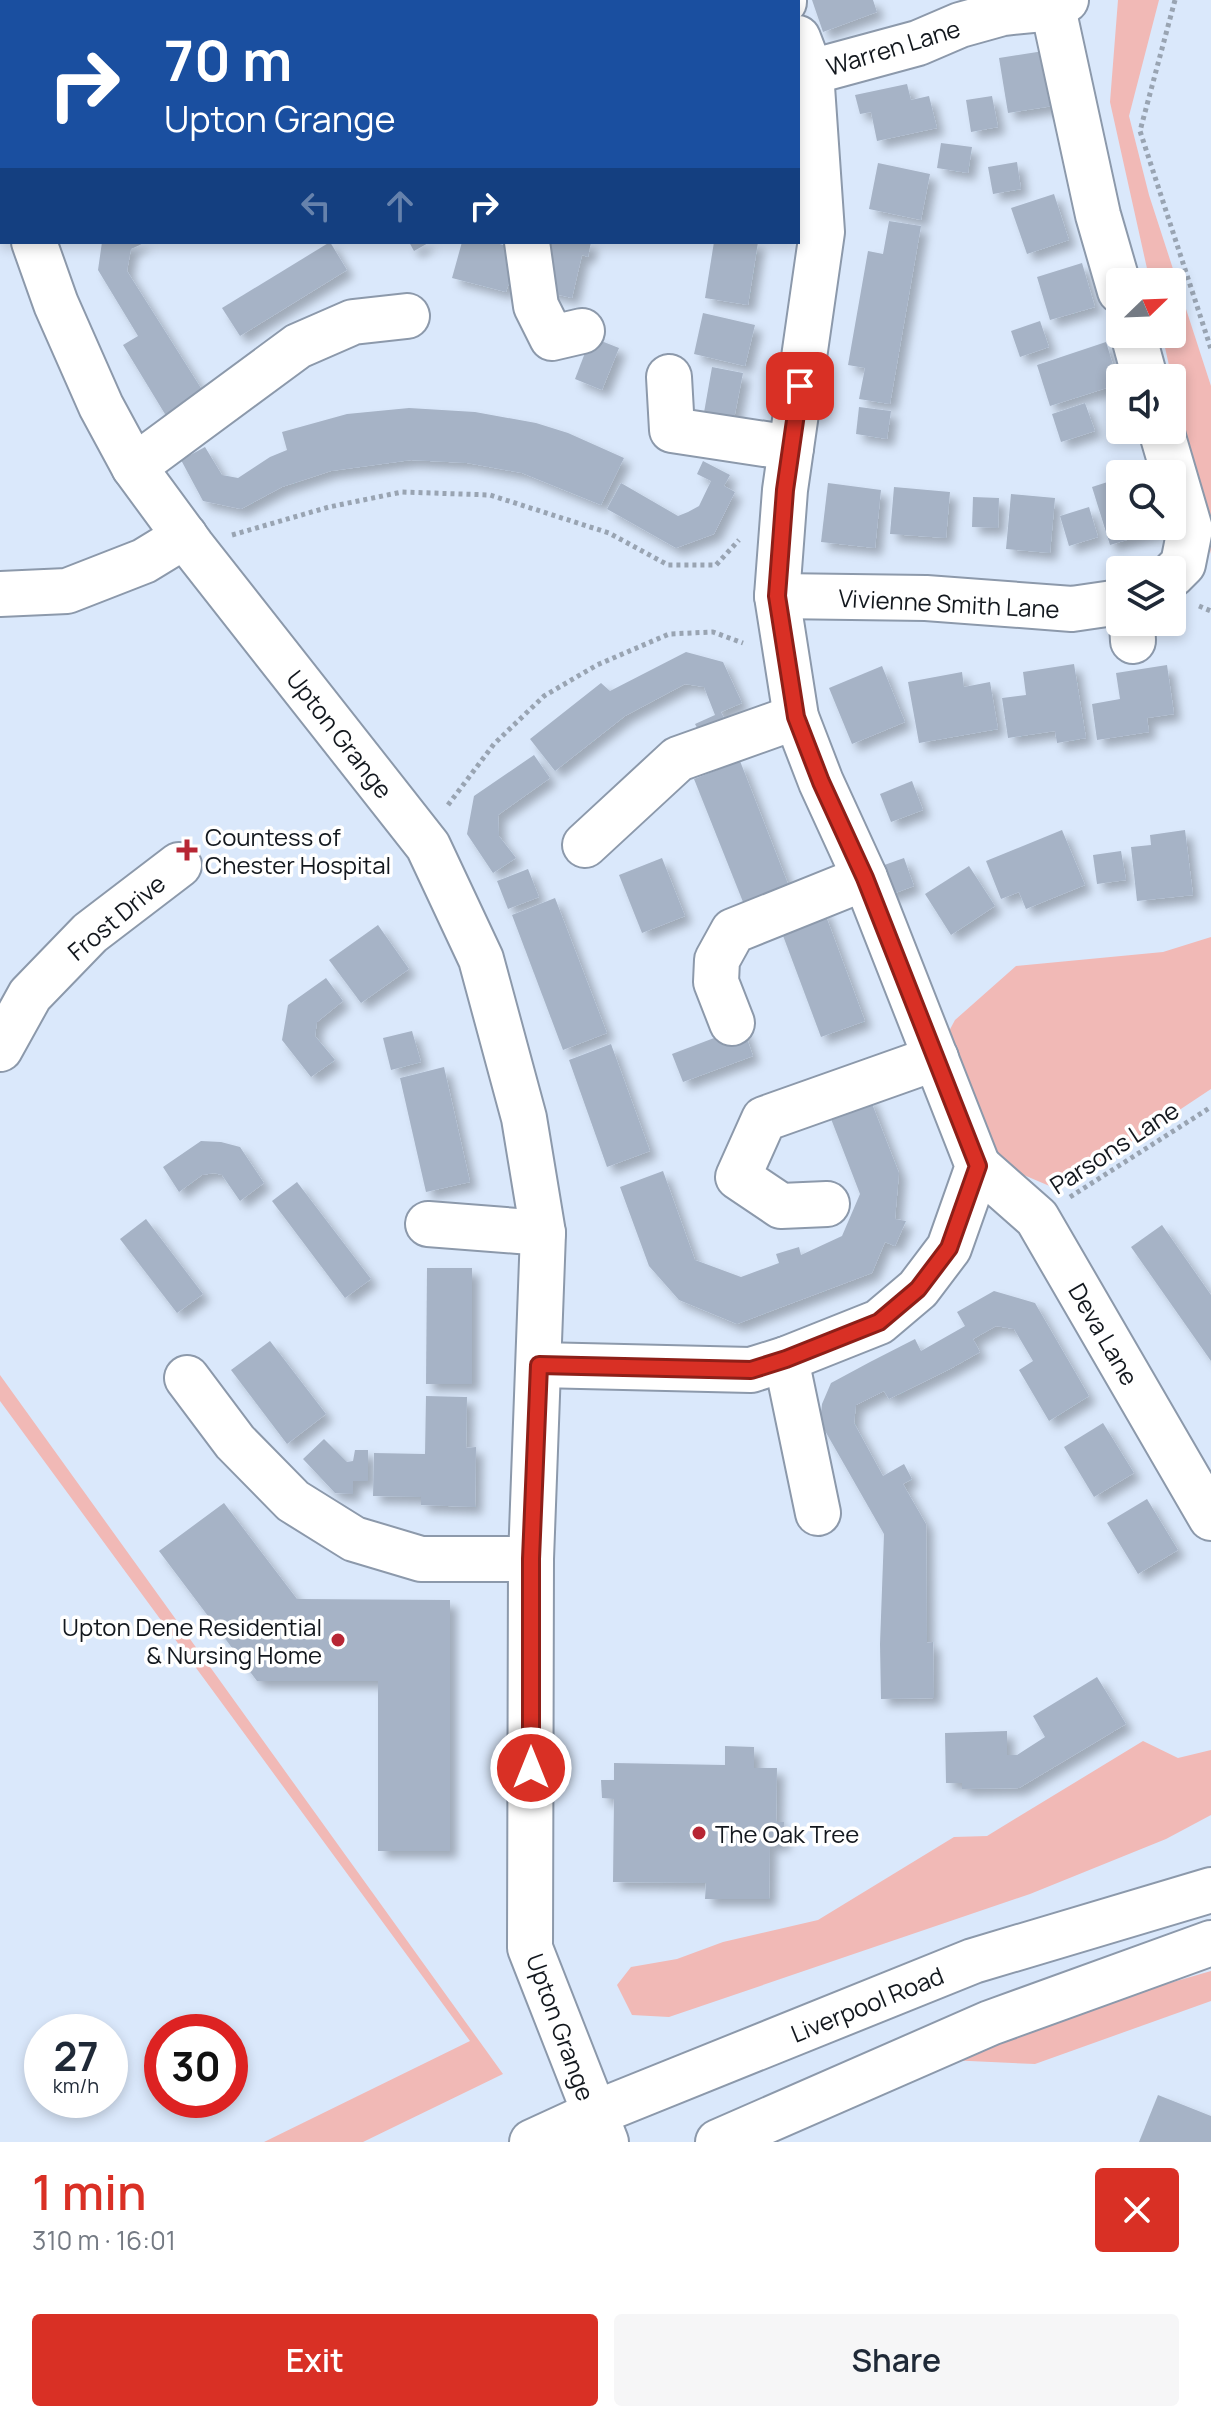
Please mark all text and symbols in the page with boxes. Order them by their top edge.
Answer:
street label: Warren Lane [822,11,964,83]
text: 70 m [164,21,292,98]
icon: right [32,32,136,136]
text: Upton Grange [164,94,396,143]
icon: left [294,184,338,228]
icon: ahead [378,184,422,228]
icon: right [462,184,506,228]
north arrow [1106,268,1186,348]
map controls [1106,268,1186,636]
pin [766,352,834,420]
icon: arrive [778,364,822,408]
button: sound [1106,364,1186,444]
button: search [1106,460,1186,540]
button: layers [1106,556,1186,636]
street label: Vivienne Smith Lane [838,581,1060,625]
street label: Upton Grange [279,663,401,805]
place label: Countess of Chester Hospital [205,820,391,881]
marker: Countess of Chester Hospital [176,839,198,861]
street label: Frost Drive [60,867,172,967]
street label: Parsons Lane [1043,1093,1185,1201]
street label: Deva Lane [1061,1277,1147,1391]
place label: Upton Dene Residential & Nursing Home [62,1610,322,1671]
marker: Upton Dene Residential & Nursing Home [329,1631,347,1649]
position arrow [489,1726,573,1810]
place label: The Oak Tree [715,1817,859,1850]
marker: The Oak Tree [690,1824,708,1842]
street label: Upton Grange [519,1949,603,2105]
street label: Liverpool Road [786,1958,948,2050]
speed limit sign: 30 [144,2014,248,2118]
text: 27 [53,2028,99,2083]
text: km/h [53,2072,99,2099]
text: 1 min [32,2159,146,2224]
button: close [1095,2168,1179,2252]
text: 310 m · 16:01 [32,2222,176,2258]
button: Exit [32,2314,598,2406]
button: Share [614,2314,1179,2406]

